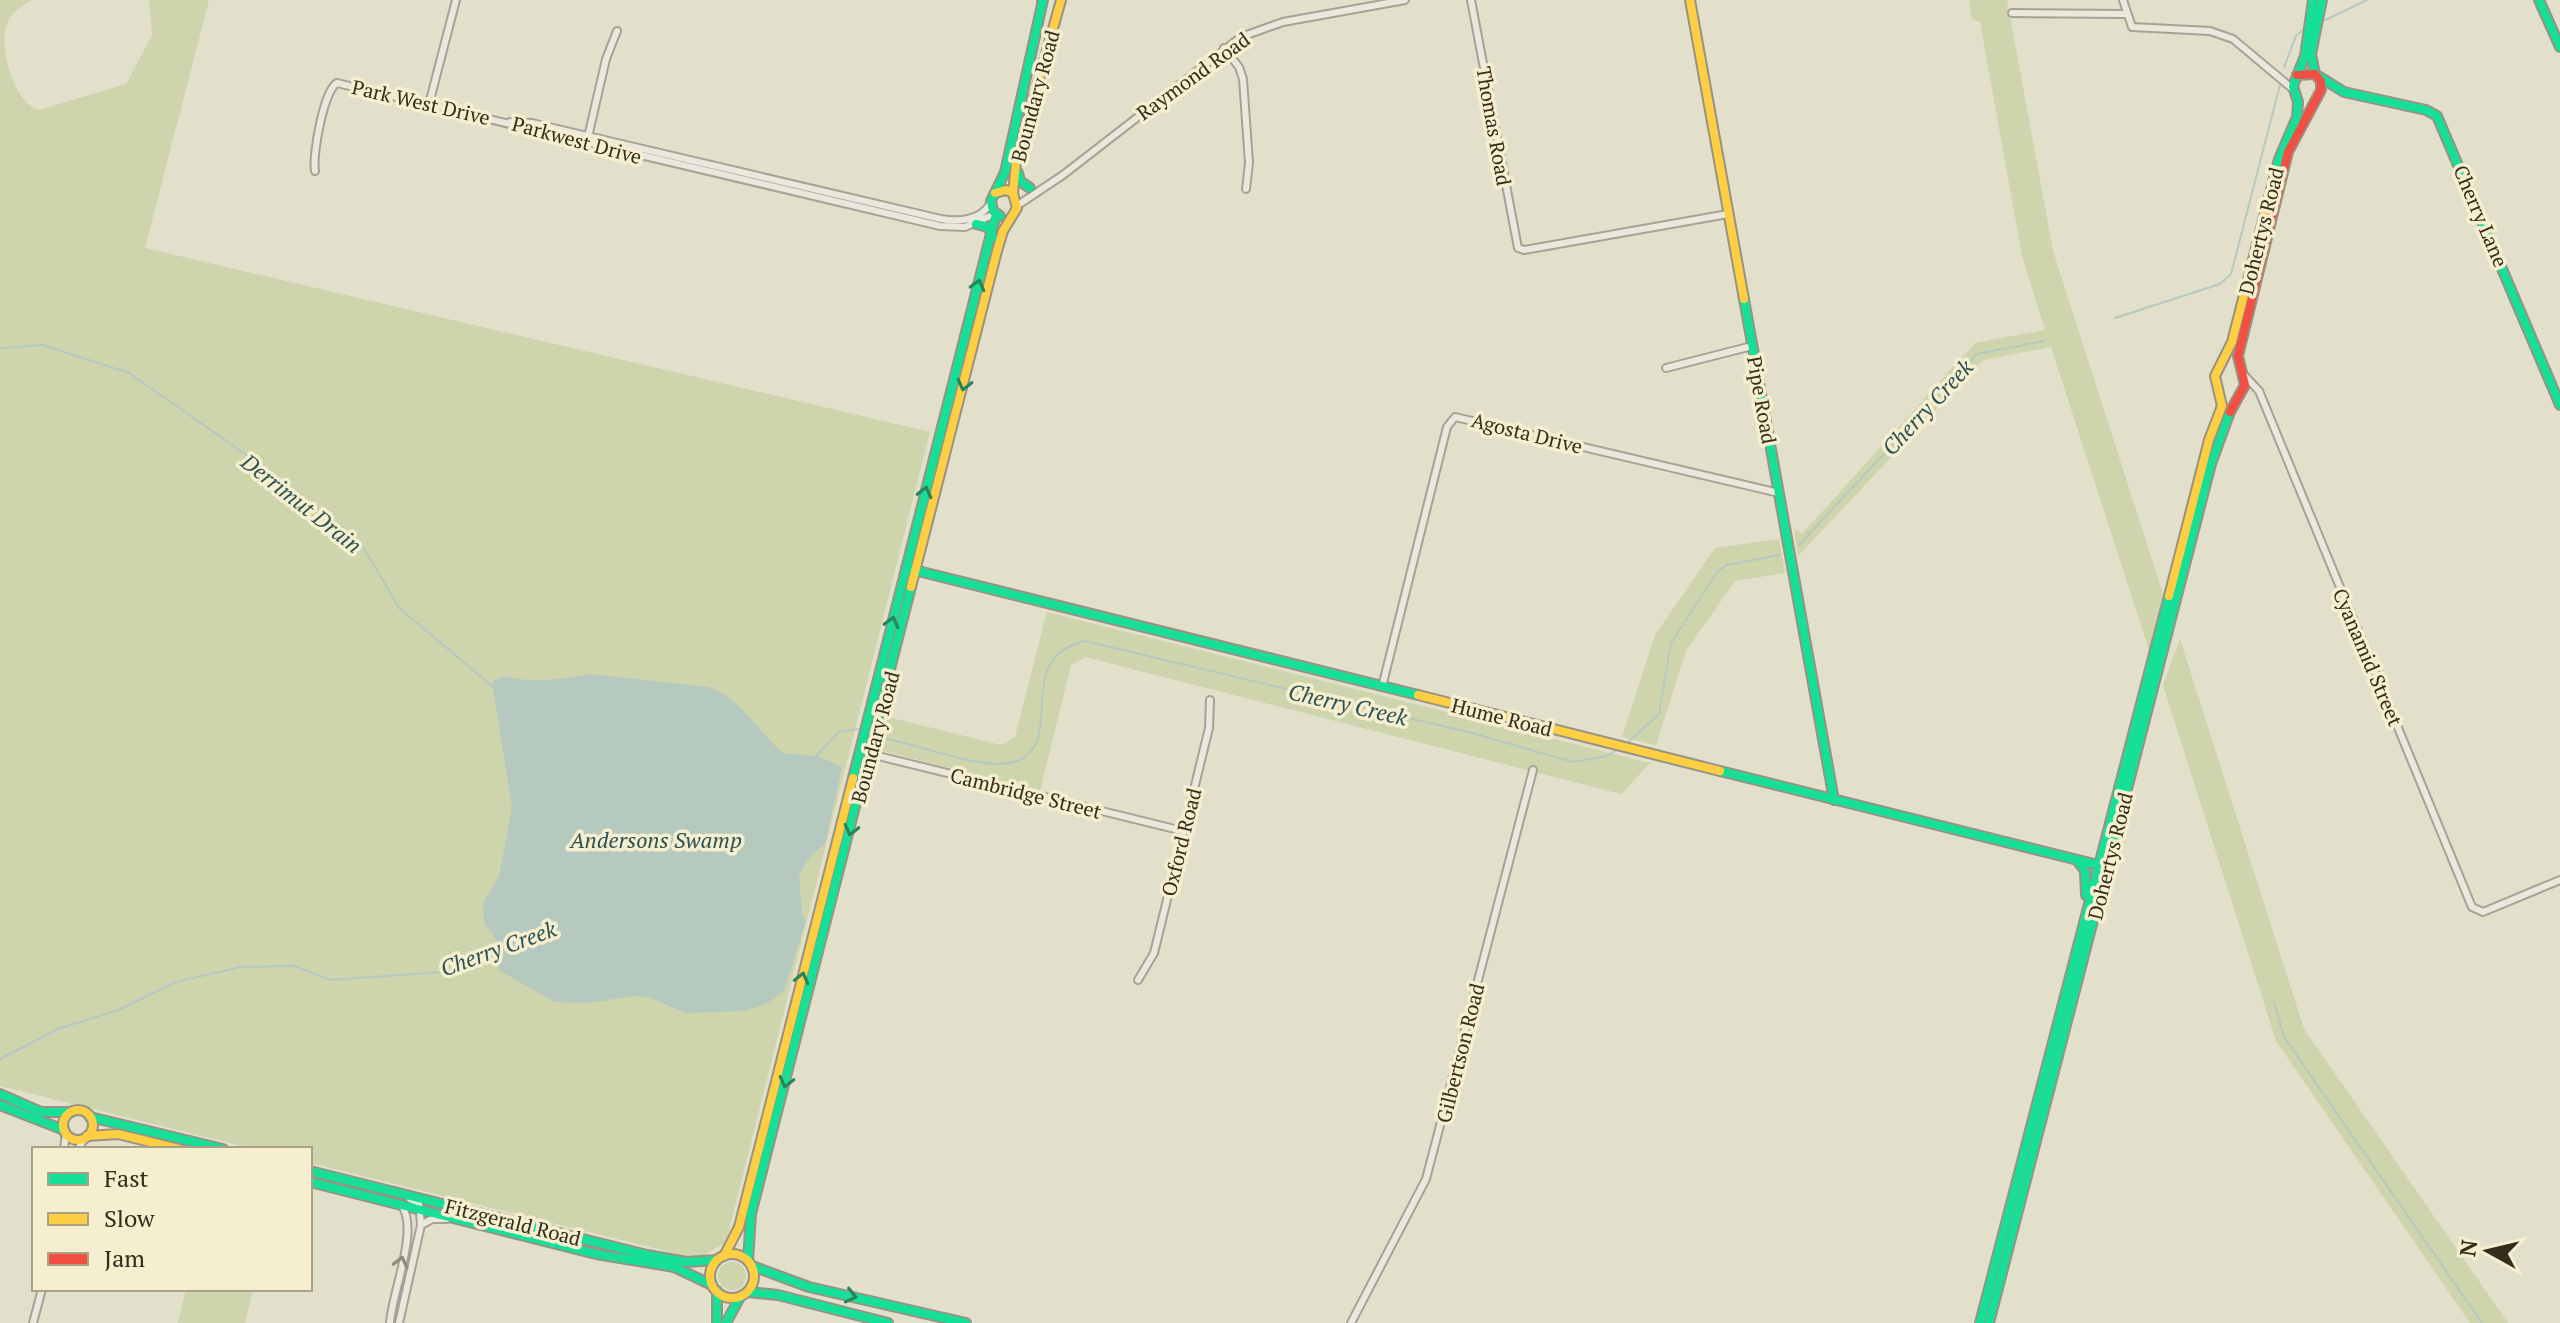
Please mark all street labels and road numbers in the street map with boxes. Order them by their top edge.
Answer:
street label: Raymond Road [1131,26,1255,126]
street label: Boundary Road [1004,27,1066,165]
street label: Thomas Road [1470,64,1518,188]
street label: Park West Drive [349,73,493,131]
street label: Parkwest Drive [509,110,645,170]
street label: Cherry Lane [2447,161,2515,271]
street label: Dohertys Road [2232,164,2290,298]
street label: Pipe Road [1741,354,1783,446]
street label: Agosta Drive [1469,406,1585,460]
street label: Cyanamid Street [2327,584,2409,730]
street label: Boundary Road [844,668,906,806]
street label: Hume Road [1449,691,1555,743]
street label: Cambridge Street [948,761,1105,825]
street label: Oxford Road [1155,785,1207,899]
street label: Dohertys Road [2081,789,2139,923]
street label: Gilbertson Road [1430,980,1490,1126]
street label: Fitzgerald Road [442,1192,584,1252]

